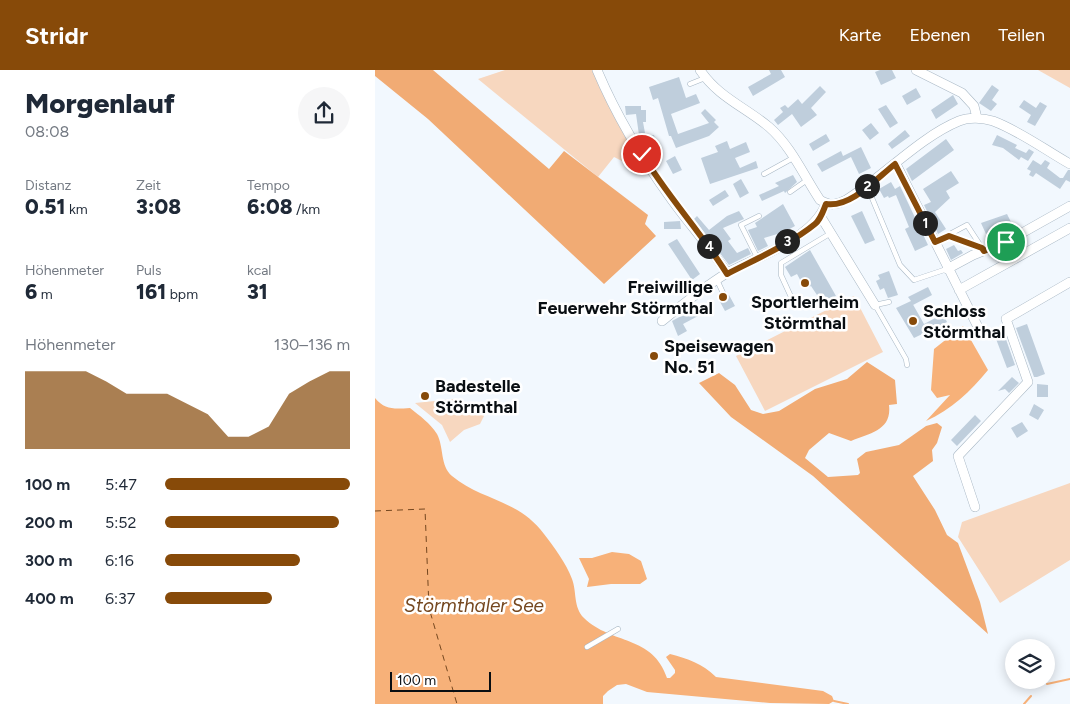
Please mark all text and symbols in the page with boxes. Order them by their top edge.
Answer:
text: Stridr [25,21,88,50]
text: Karte [839,24,881,46]
text: Ebenen [909,24,970,46]
text: Teilen [998,24,1045,46]
text: Morgenlauf [25,86,175,120]
button: share [298,87,350,139]
text: 08:08 [25,122,69,141]
pin [621,133,663,175]
icon: check [628,140,656,168]
pin: 2 [855,174,879,198]
text: Distanz [25,177,72,194]
text: Zeit [136,177,161,194]
text: Tempo [247,177,290,194]
text: 2 [863,178,872,195]
text: 0.51 [25,194,66,219]
text: 3:08 [136,194,181,219]
text: 6:08 [247,194,293,219]
text: km [66,201,88,218]
text: /km [293,201,320,218]
pin: 1 [913,210,937,236]
text: 1 [923,215,928,232]
pin [985,221,1027,263]
pin: 3 [775,228,799,254]
icon: arrive [992,228,1020,256]
text: 3 [784,233,791,250]
pin: 4 [697,234,721,258]
text: 4 [705,238,714,255]
text: Höhenmeter [25,262,104,279]
text: Puls [136,262,161,279]
text: kcal [247,262,271,279]
place label: Freiwillige Feuerwehr Störmthal [538,276,713,319]
marker: Sportlerheim Störmthal [799,277,811,289]
text: 6 [25,279,37,304]
text: 161 [136,279,166,304]
text: 31 [247,279,268,304]
text: m [37,286,53,303]
text: bpm [166,286,198,303]
marker: Freiwillige Feuerwehr Störmthal [717,291,729,303]
place label: Sportlerheim Störmthal [751,291,859,334]
place label: Schloss Störmthal [923,300,1006,343]
marker: Schloss Störmthal [907,315,919,327]
text: Höhenmeter [25,335,115,354]
text: 130–136 m [274,335,350,354]
place label: Speisewagen No. 51 [664,335,774,378]
marker: Speisewagen No. 51 [648,350,660,362]
place label: Badestelle Störmthal [435,375,521,418]
marker: Badestelle Störmthal [419,390,431,402]
text: 100 m [25,475,70,494]
text: 5:47 [105,475,137,494]
text: 200 m [25,513,73,532]
text: 5:52 [105,513,136,532]
text: 300 m [25,551,72,570]
text: 6:16 [105,551,134,570]
text: 400 m [25,589,74,608]
text: 6:37 [105,589,135,608]
water label: Störmthaler See [404,594,545,617]
map controls [1005,639,1055,689]
button: layers [1005,639,1055,689]
scale bar [390,669,491,692]
text: 100 m [397,672,436,689]

